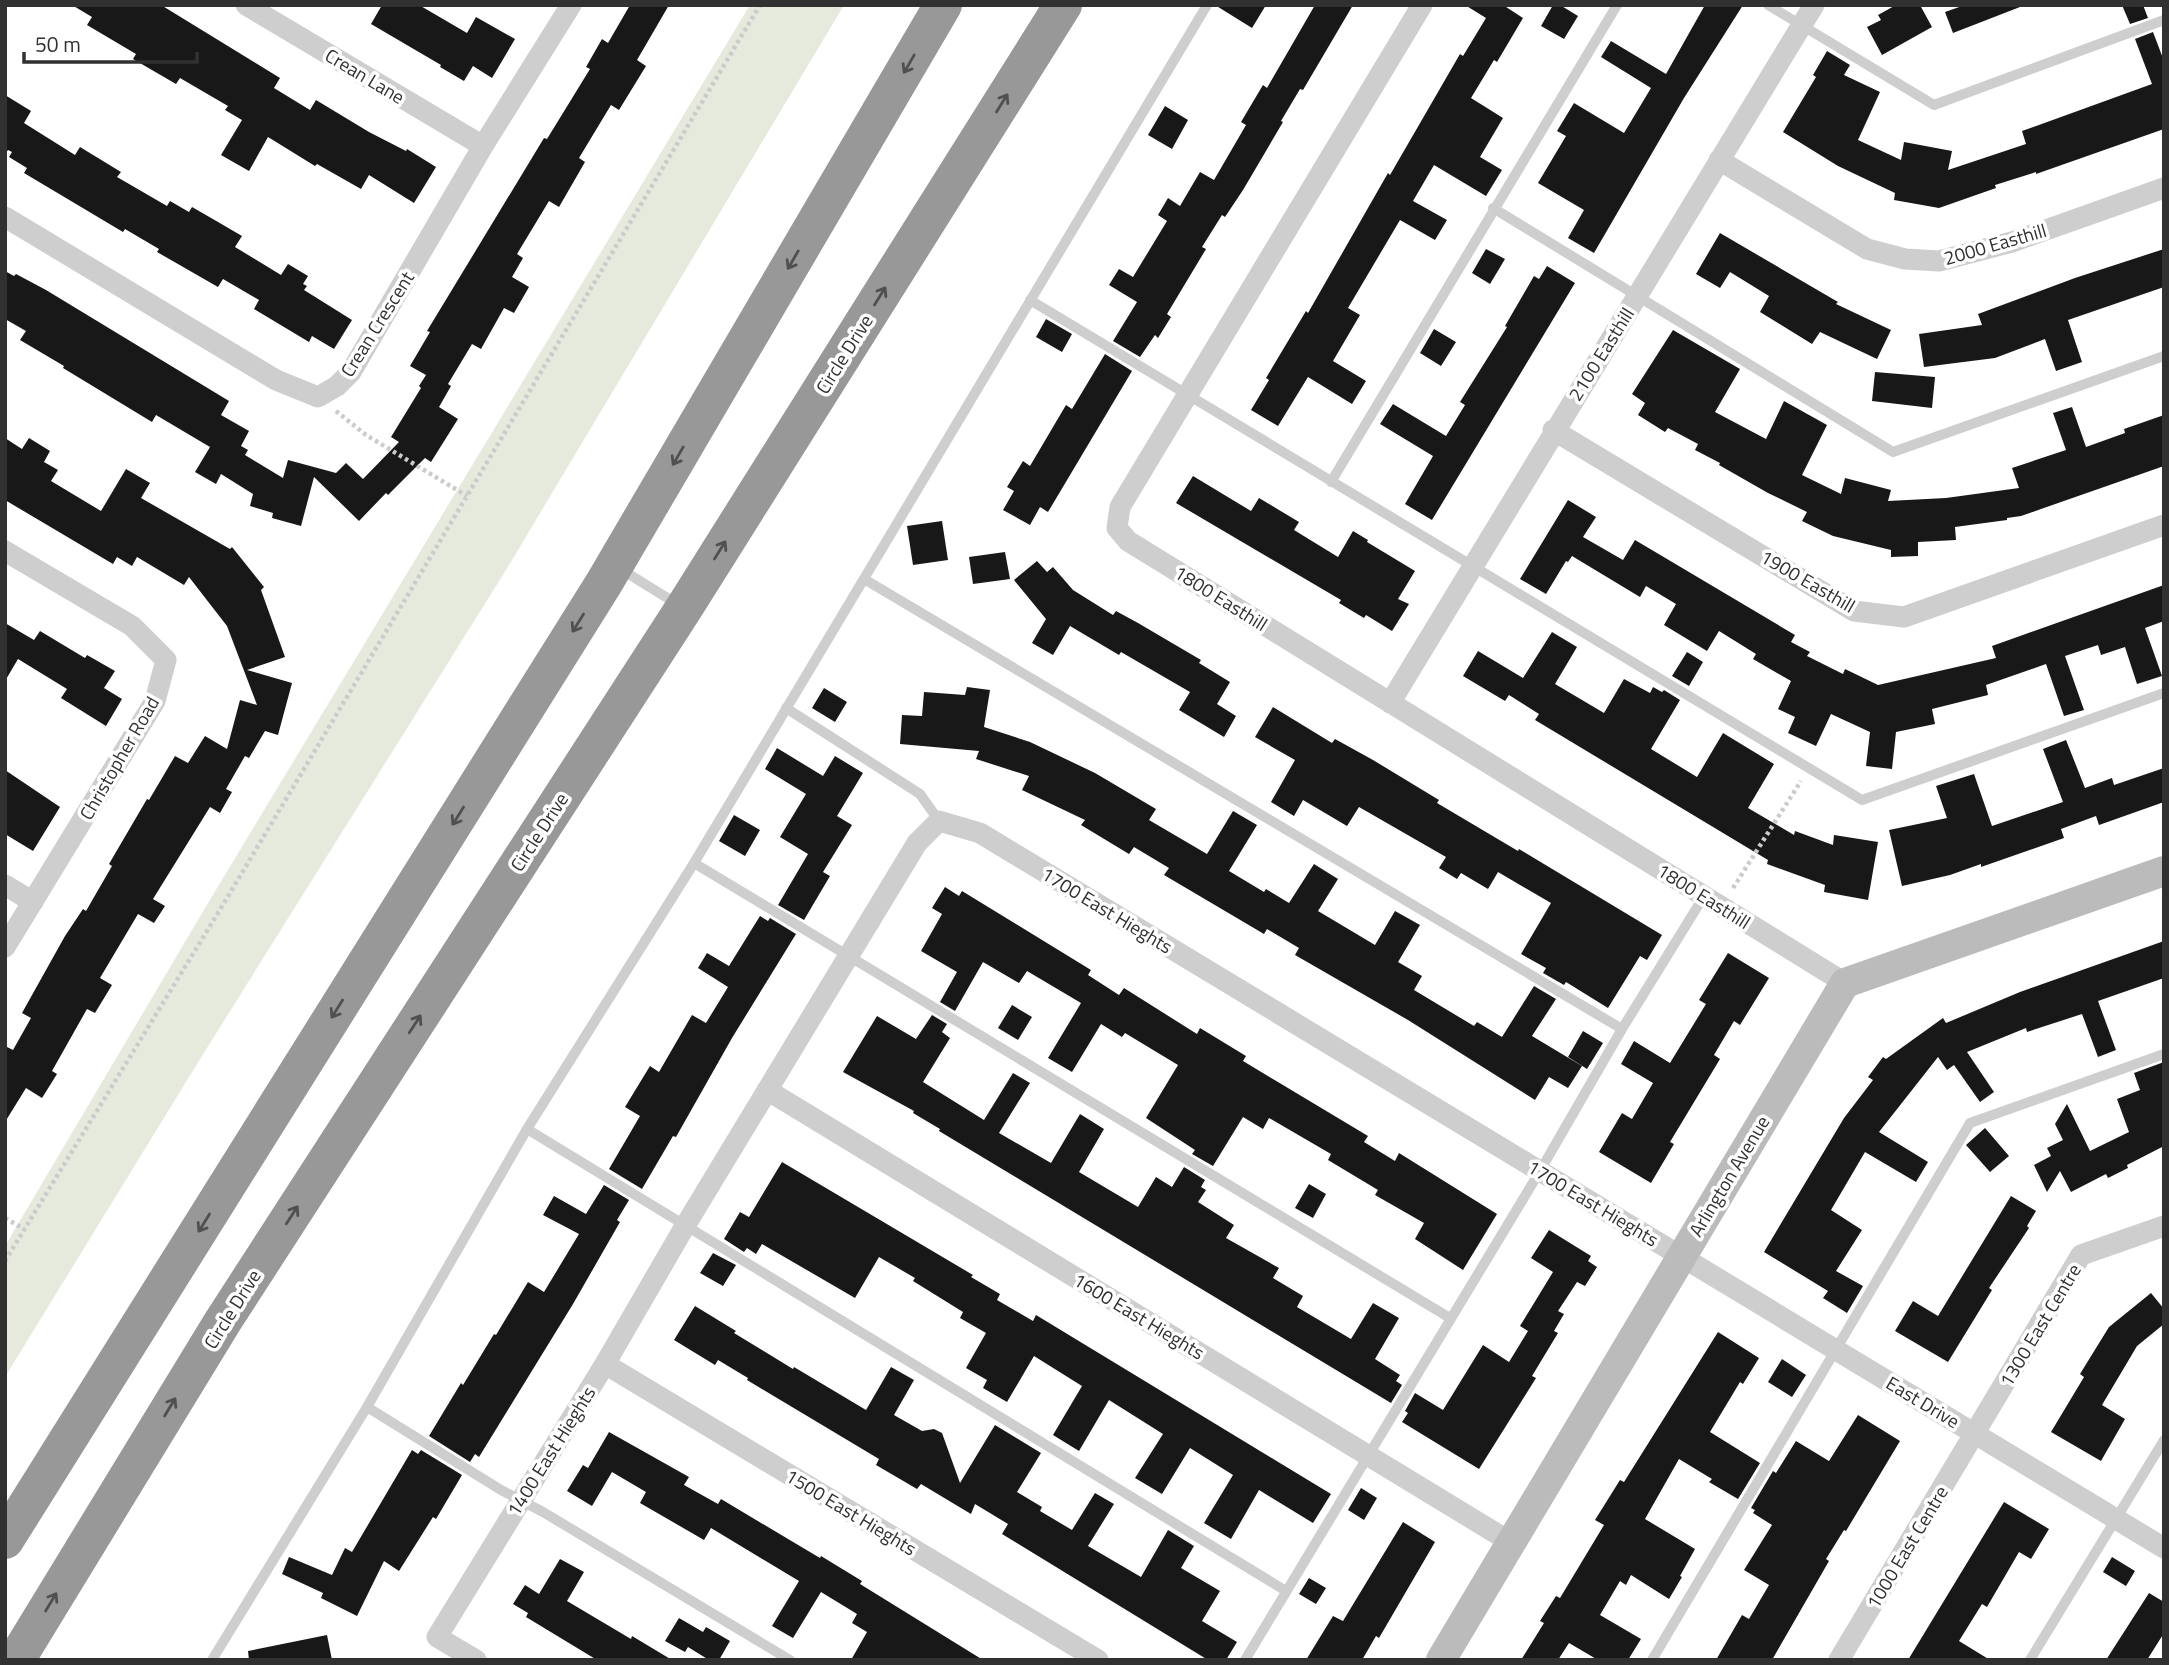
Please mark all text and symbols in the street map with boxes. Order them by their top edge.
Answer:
scale bar [24,21,198,65]
text: 50 m [35,28,81,60]
street label: Crean Lane [320,40,411,111]
one-way arrow [902,54,916,74]
one-way arrow [995,94,1009,114]
street label: 2000 Easthill [1940,215,2050,272]
one-way arrow [786,250,800,270]
street label: Crean Crescent [333,265,421,382]
one-way arrow [874,286,888,306]
street label: 2100 Easthill [1560,301,1641,406]
street label: Circle Drive [808,308,879,399]
one-way arrow [671,446,685,466]
one-way arrow [714,541,728,561]
street label: 1900 Easthill [1755,542,1861,619]
street label: 1800 Easthill [1169,557,1274,638]
one-way arrow [571,613,585,633]
street label: Christopher Road [71,691,166,825]
street label: Circle Drive [502,787,575,877]
one-way arrow [450,806,464,826]
street label: 1800 Easthill [1652,855,1757,936]
street label: 1700 East Hieghts [1036,859,1178,960]
one-way arrow [330,999,345,1018]
one-way arrow [408,1015,422,1034]
street label: Arlington Avenue [1681,1110,1776,1242]
street label: 1700 East Hieghts [1522,1152,1664,1253]
one-way arrow [284,1206,299,1225]
one-way arrow [196,1212,210,1232]
street label: 1300 East Centre [1991,1258,2088,1392]
street label: Circle Drive [196,1263,267,1354]
street label: 1600 East Hieghts [1068,1265,1210,1366]
street label: East Drive [1881,1368,1966,1435]
street label: 1400 East Hieghts [499,1380,602,1521]
one-way arrow [164,1398,178,1418]
street label: 1500 East Hieghts [780,1461,922,1562]
street label: 1000 East Centre [1858,1480,1955,1614]
one-way arrow [45,1592,59,1612]

